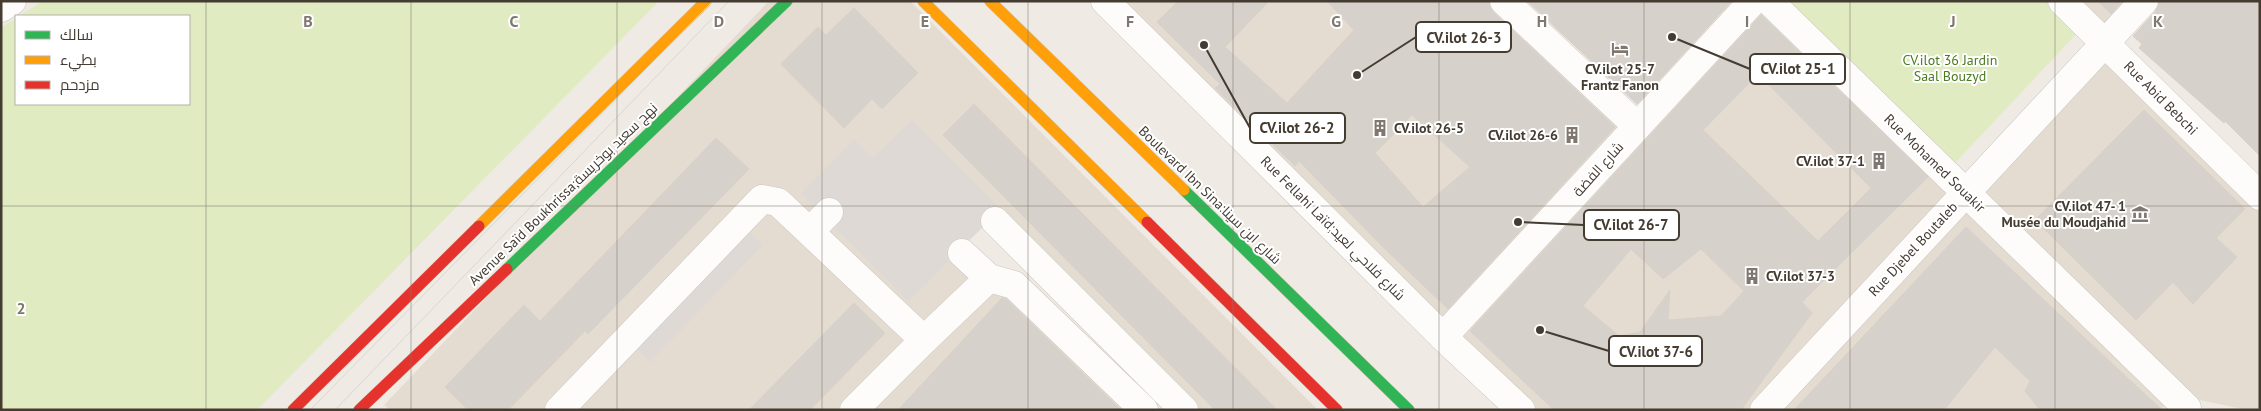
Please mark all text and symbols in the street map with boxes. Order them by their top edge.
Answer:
text: B [303,11,313,31]
text: C [510,11,519,31]
text: D [714,11,724,31]
text: E [921,11,929,31]
text: F [1126,11,1134,31]
text: G [1331,11,1341,31]
text: H [1537,11,1547,31]
text: I [1745,11,1749,31]
text: J [1949,11,1956,31]
text: K [2153,11,2163,31]
legend [15,15,190,105]
callout: CV.ilot 26-3 [1416,22,1511,52]
text: سالك [60,25,93,44]
text: CV.ilot 26-3 [1427,28,1501,47]
hotel icon: CV.ilot 25-7 Frantz Fanon [1610,39,1630,59]
text: بطيء [60,50,97,72]
park label: CV.ilot 36 Jardin Saal Bouzyd [1903,51,1997,85]
callout: CV.ilot 25-1 [1750,54,1845,84]
street label: Rue Abid Bebchi [2120,57,2202,139]
text: CV.ilot 25-1 [1761,59,1835,78]
place label: CV.ilot 25-7 Frantz Fanon [1581,60,1659,94]
text: مزدحم [60,75,100,95]
street label: Avenue Saïd Boukhrissa;نهج سعيد بوخريسة [465,99,661,289]
street label: Rue Mohamed Souakir [1880,110,1990,216]
callout: CV.ilot 26-2 [1250,113,1345,143]
text: CV.ilot 26-2 [1260,118,1334,137]
building icon: CV.ilot 26-5 [1370,118,1390,138]
place label: CV.ilot 26-5 [1394,119,1464,137]
street label: Boulevard Ibn Sina:شارع ابن سينا [1135,122,1285,268]
building icon: CV.ilot 26-6 [1562,125,1582,145]
place label: CV.ilot 26-6 [1488,126,1558,144]
street label: شارع الفضة [1569,138,1627,200]
building icon: CV.ilot 37-1 [1869,151,1889,171]
street label: Rue Fellahi Laïd;شارع فلاحي لعيد [1255,152,1409,306]
place label: CV.ilot 37-1 [1796,152,1865,170]
place label: CV.ilot 47- 1 Musée du Moudjahid [2002,197,2126,231]
street label: Rue Djebel Boutaleb [1865,198,1961,300]
museum icon: CV.ilot 47- 1 Musée du Moudjahid [2130,204,2150,224]
callout: CV.ilot 26-7 [1584,210,1679,240]
text: CV.ilot 26-7 [1594,215,1668,234]
building icon: CV.ilot 37-3 [1742,266,1762,286]
place label: CV.ilot 37-3 [1766,267,1835,285]
text: 2 [16,298,26,318]
callout: CV.ilot 37-6 [1609,336,1702,366]
text: CV.ilot 37-6 [1619,342,1693,361]

